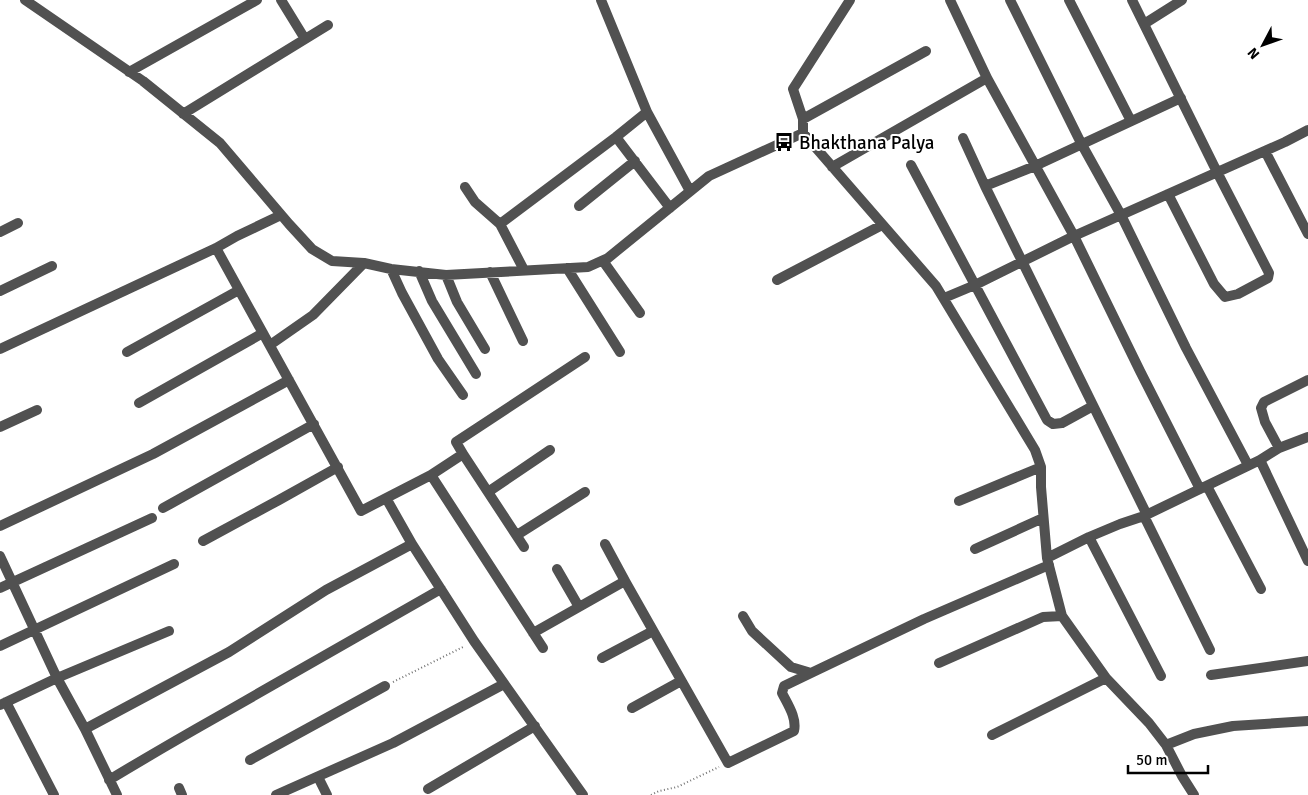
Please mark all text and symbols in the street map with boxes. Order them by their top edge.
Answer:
north arrow [1238,20,1288,70]
text: N [1244,44,1263,62]
bus stop icon: Bhakthana Palya [773,131,795,153]
place label: Bhakthana Palya [799,131,934,155]
scale bar [1128,742,1208,774]
text: 50 m [1136,751,1167,769]

